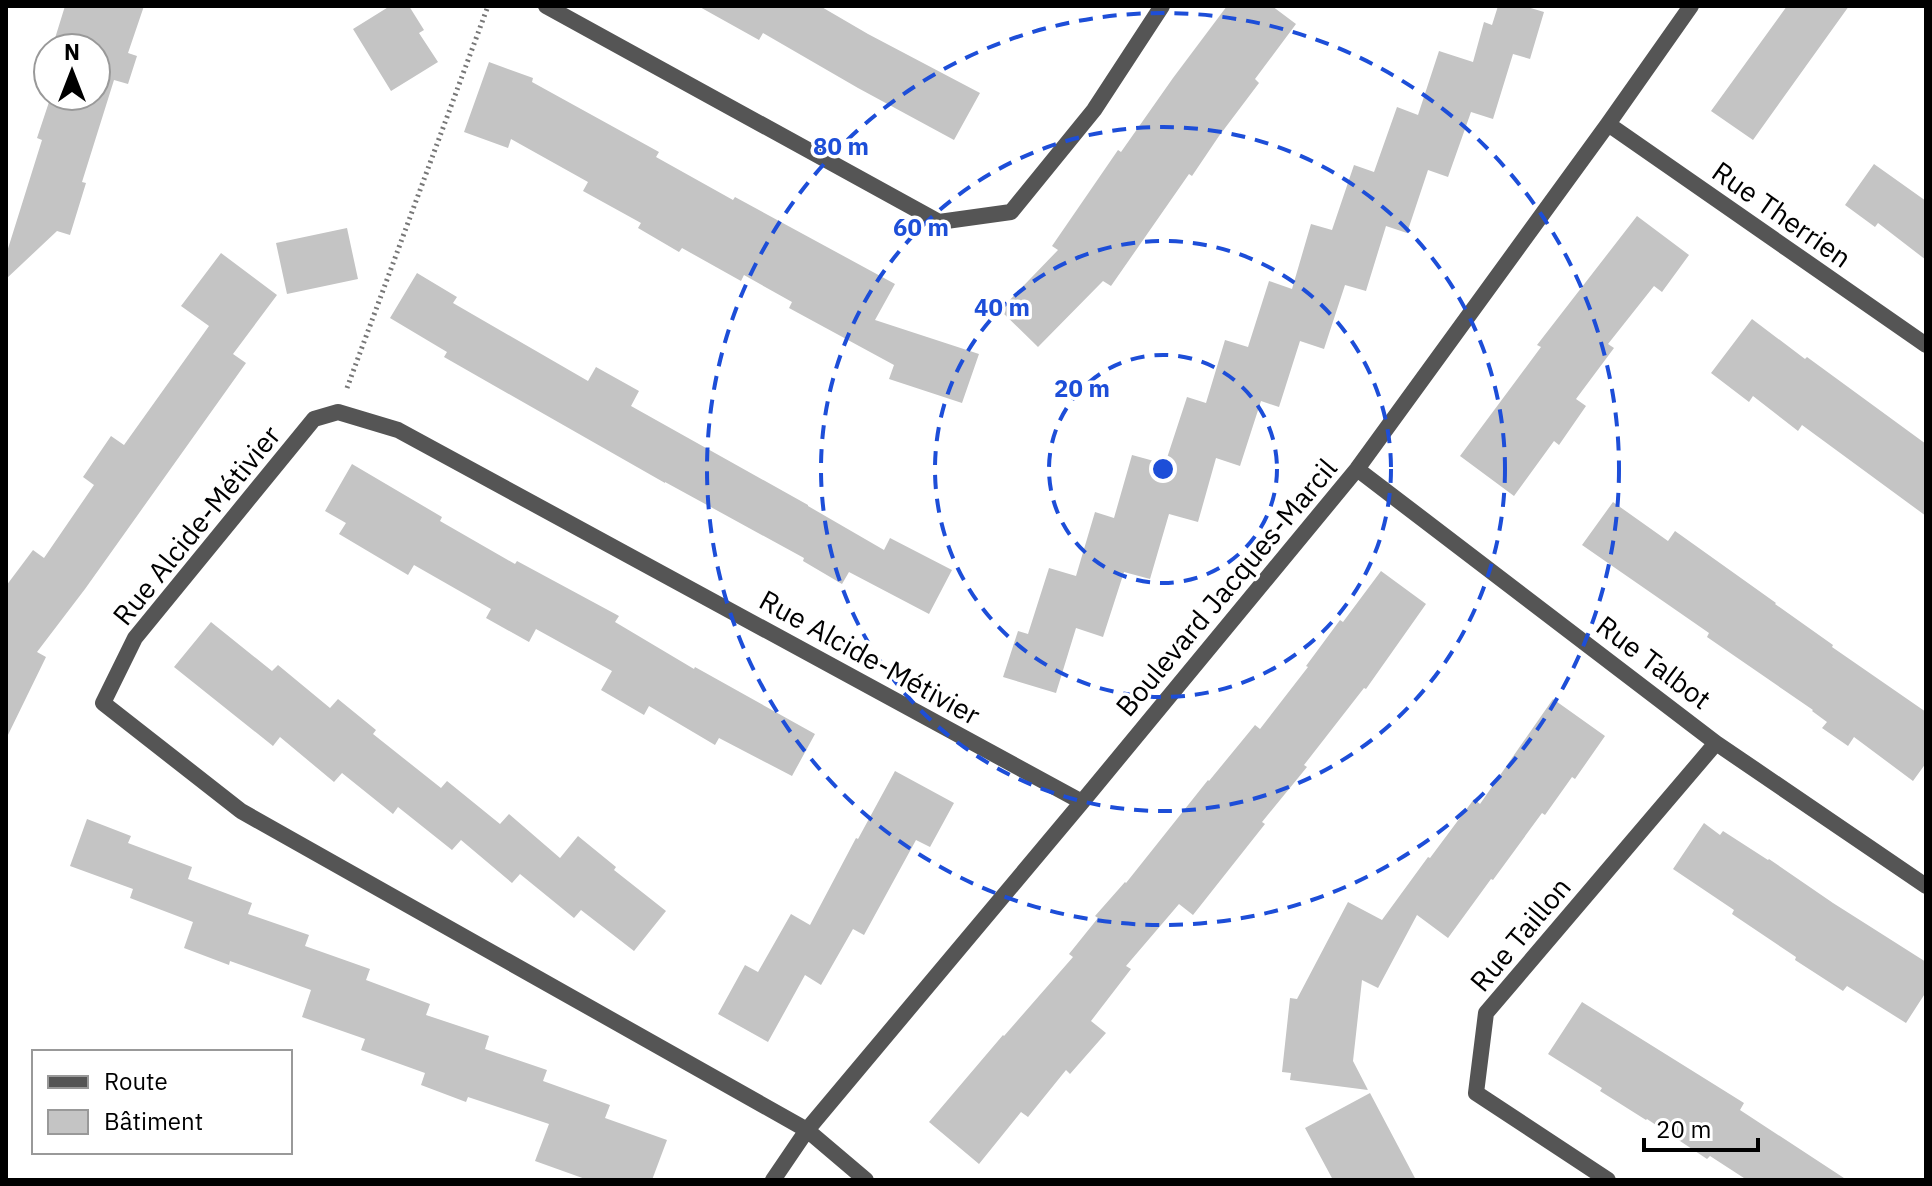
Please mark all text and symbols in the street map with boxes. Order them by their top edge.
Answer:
north arrow [32,32,112,112]
text: N [64,37,80,66]
text: 80 m [813,130,869,162]
street label: Rue Therrien [1705,152,1859,276]
text: 60 m [893,211,949,243]
text: 40 m [974,291,1030,323]
text: 20 m [1054,372,1110,404]
street label: Rue Alcide-Métivier [104,417,288,633]
street label: Boulevard Jacques-Marcil [1107,450,1345,724]
centre of rings [1149,455,1177,483]
street label: Rue Alcide-Métivier [753,581,987,733]
street label: Rue Talbot [1589,607,1719,717]
street label: Rue Taillon [1461,869,1579,999]
legend [32,1050,292,1154]
text: Route [104,1065,168,1097]
scale bar [1644,1102,1758,1152]
text: Bâtiment [104,1105,203,1137]
text: 20 m [1656,1113,1711,1145]

